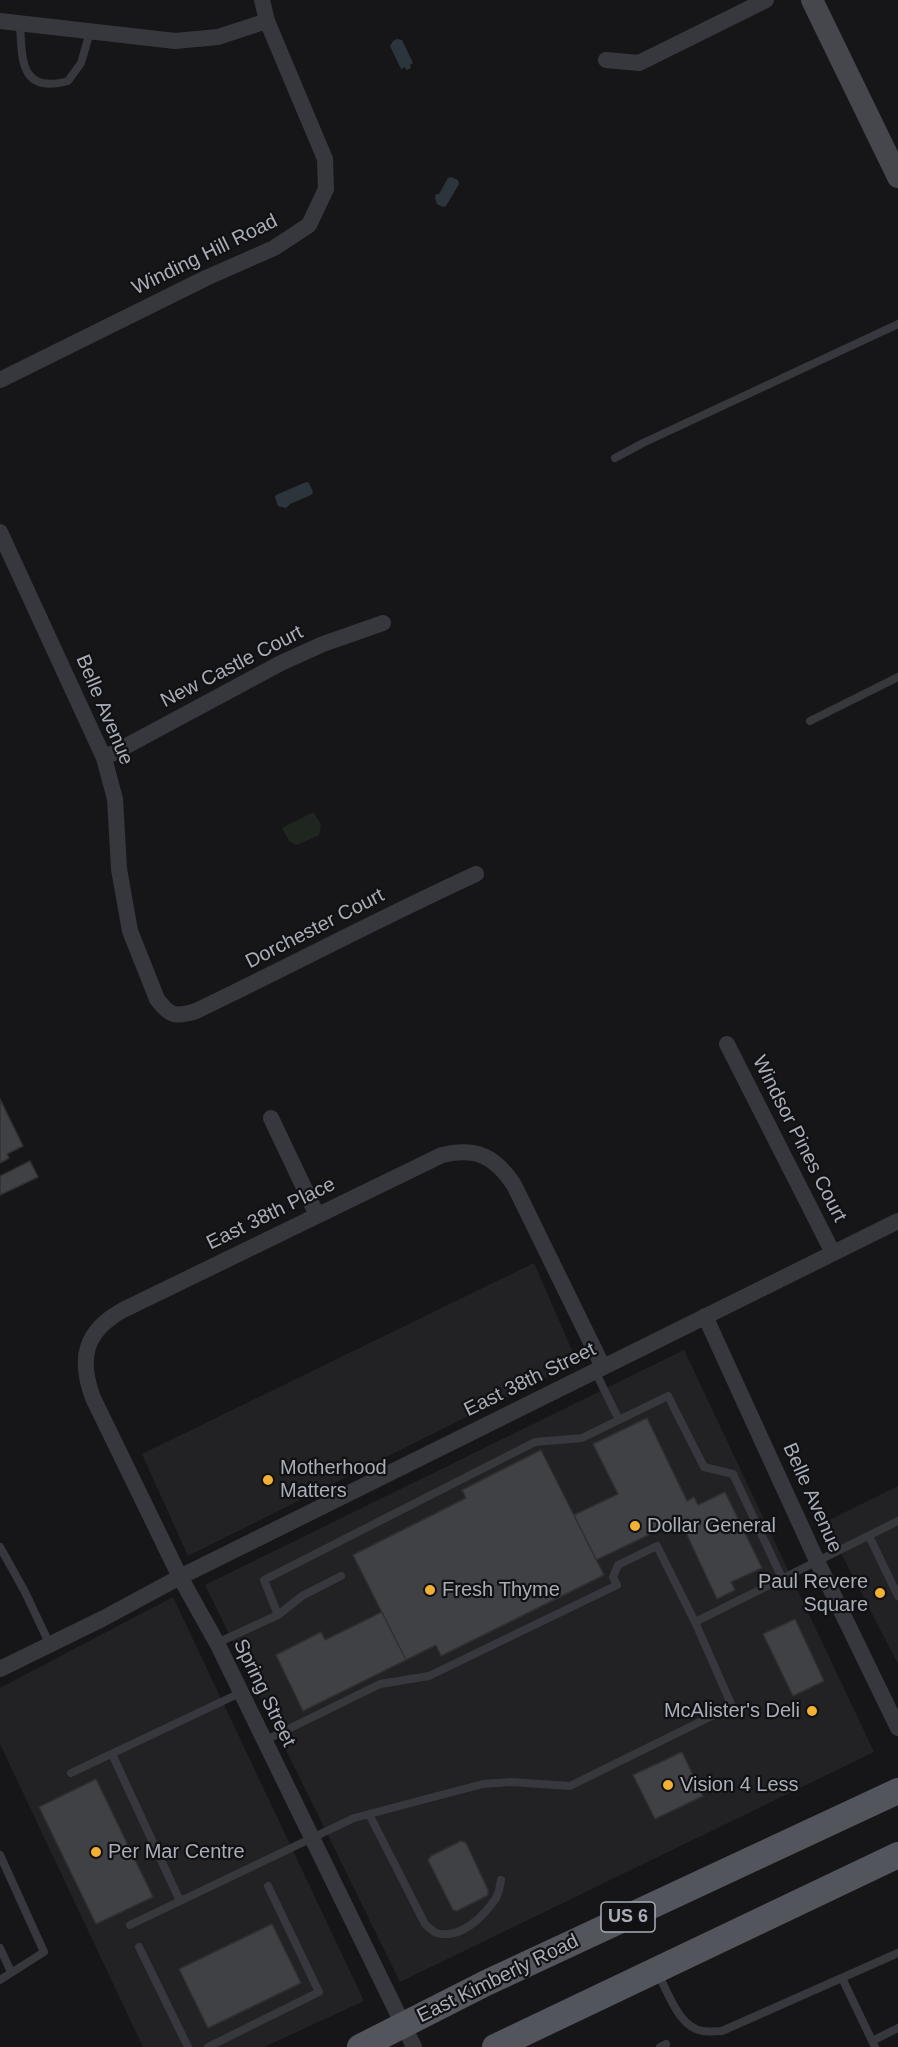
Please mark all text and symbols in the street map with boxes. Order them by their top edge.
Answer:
street label: Winding Hill Road [128,209,282,301]
street label: New Castle Court [157,621,307,713]
street label: Belle Avenue [70,651,138,769]
street label: Dorchester Court [242,884,388,974]
street label: Windsor Pines Court [747,1052,851,1226]
street label: East 38th Place [203,1173,339,1255]
street label: East 38th Street [460,1338,600,1422]
street label: Belle Avenue [777,1439,847,1557]
place label: Motherhood Matters [280,1456,387,1503]
marker: Motherhood Matters [261,1473,275,1487]
place label: Dollar General [647,1514,776,1538]
marker: Dollar General [628,1519,642,1533]
place label: Paul Revere Square [758,1570,868,1617]
place label: Fresh Thyme [442,1578,560,1602]
marker: Fresh Thyme [423,1583,437,1597]
marker: Paul Revere Square [873,1586,887,1600]
street label: Spring Street [228,1635,300,1751]
place label: McAlister's Deli [664,1699,800,1723]
marker: McAlister's Deli [805,1704,819,1718]
place label: Vision 4 Less [680,1773,799,1797]
marker: Vision 4 Less [661,1778,675,1792]
place label: Per Mar Centre [108,1840,245,1864]
marker: Per Mar Centre [89,1845,103,1859]
road number: US 6 [601,1902,655,1932]
street label: East Kimberly Road [413,1929,583,2029]

